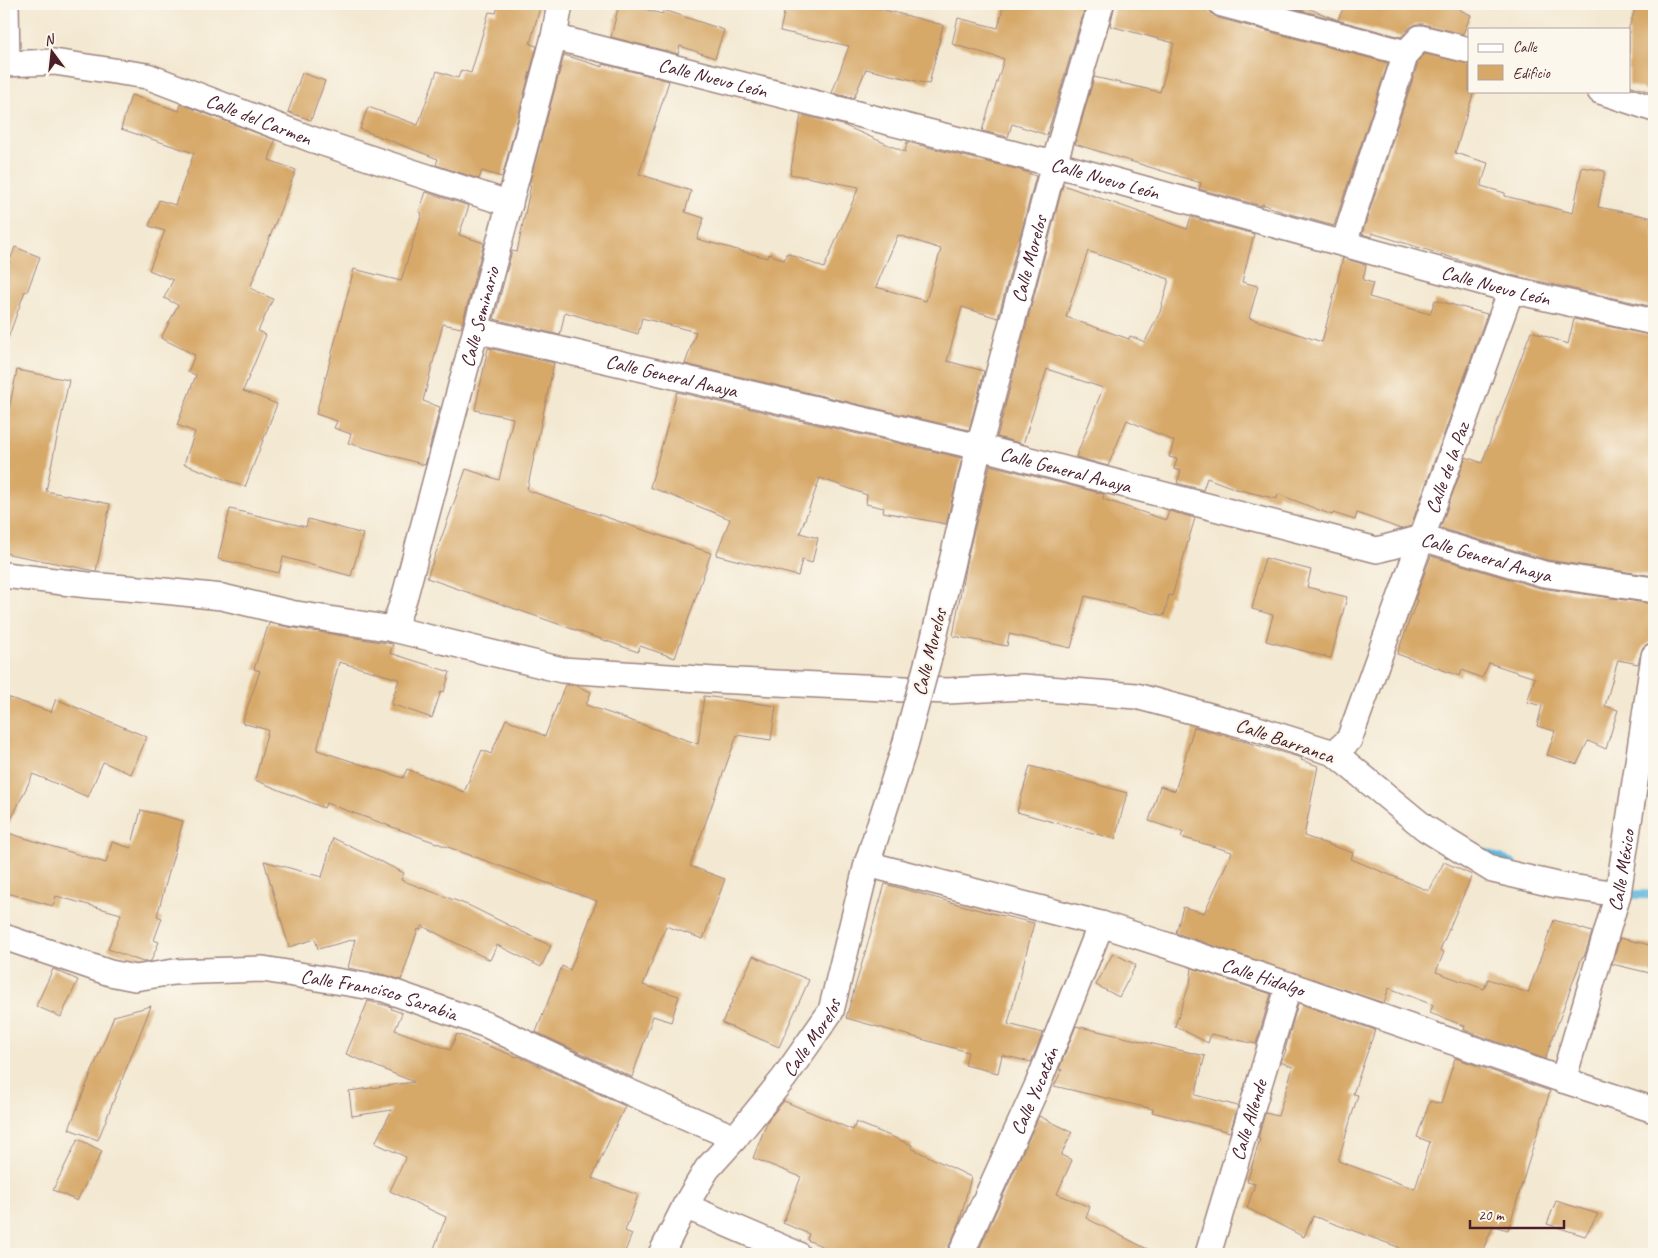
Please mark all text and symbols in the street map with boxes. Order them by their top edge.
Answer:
north arrow [28,28,78,78]
legend [1468,28,1630,92]
text: N [42,30,57,49]
text: Calle [1513,38,1538,57]
street label: Calle Nuevo León [656,52,771,104]
text: Edificio [1513,64,1551,83]
street label: Calle del Carmen [202,88,316,151]
street label: Calle Nuevo León [1048,152,1163,206]
street label: Calle Morelos [1006,211,1053,305]
street label: Calle Nuevo León [1439,259,1553,312]
street label: Calle Seminario [454,263,505,370]
street label: Calle General Anaya [603,349,741,404]
street label: Calle de la Paz [1420,418,1476,517]
street label: Calle General Anaya [997,441,1135,499]
street label: Calle General Anaya [1418,526,1554,588]
street label: Calle Morelos [907,604,953,698]
street label: Calle Barranca [1232,712,1339,770]
street label: Calle México [1602,826,1641,914]
street label: Calle Hidalgo [1218,952,1309,1003]
street label: Calle Francisco Sarabia [299,963,462,1027]
street label: Calle Morelos [777,995,847,1082]
street label: Calle Yucatán [1005,1042,1065,1139]
street label: Calle Allende [1225,1075,1273,1163]
scale bar [1470,1198,1564,1230]
text: 20 m [1478,1206,1505,1225]

